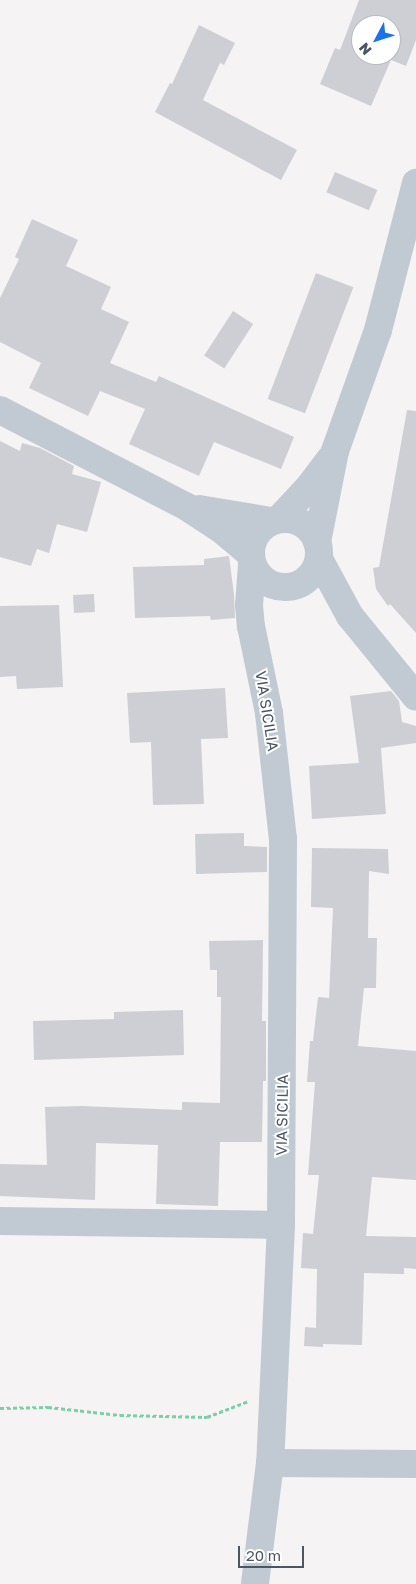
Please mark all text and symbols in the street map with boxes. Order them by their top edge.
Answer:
north arrow [351,15,401,65]
text: N [355,40,375,59]
street label: VIA SICILIA [252,670,282,752]
street label: VIA SICILIA [272,1074,292,1156]
scale bar [241,1536,307,1568]
text: 20 m [246,1546,281,1564]

